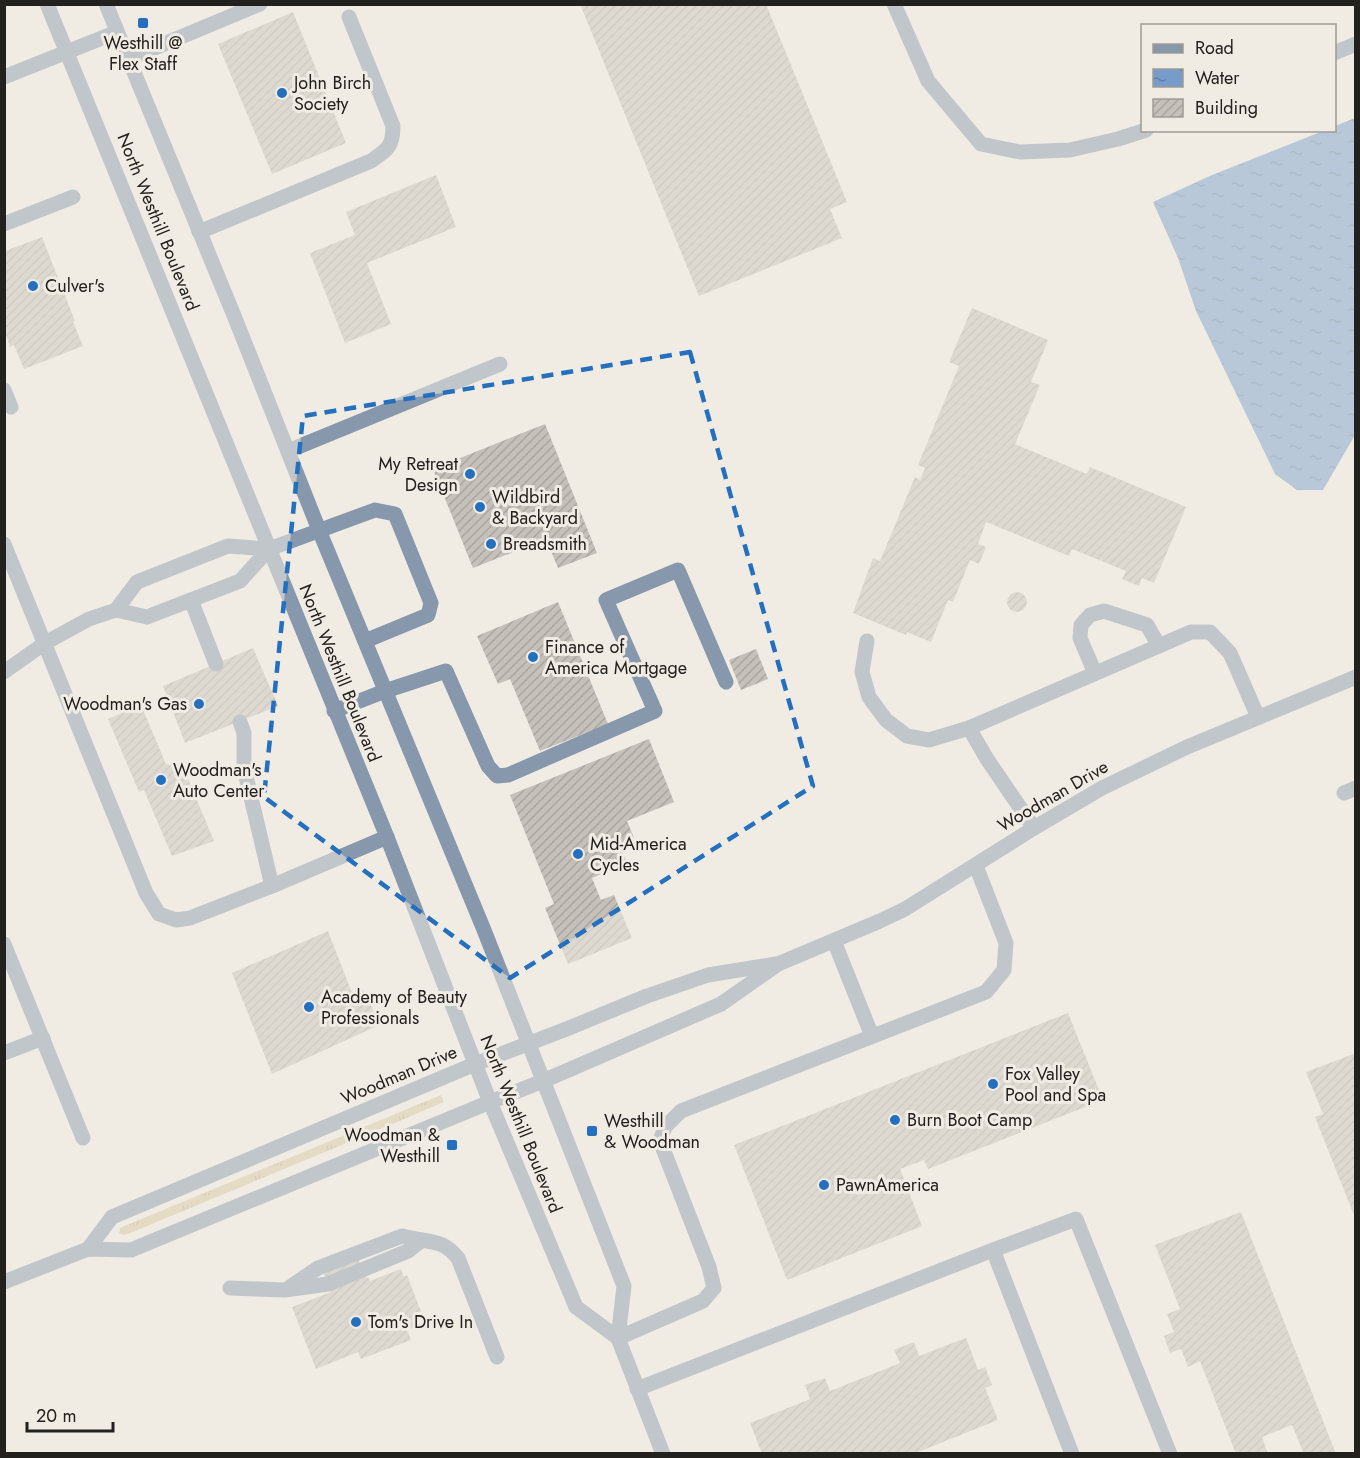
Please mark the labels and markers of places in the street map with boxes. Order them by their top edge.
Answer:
marker: Westhill @ Flex Staff [136,16,150,30]
place label: Westhill @ Flex Staff [104,30,183,77]
place label: John Birch Society [292,70,371,117]
marker: John Birch Society [275,86,289,100]
place label: Culver's [45,273,105,299]
marker: Culver's [26,279,40,293]
place label: My Retreat Design [378,451,459,498]
marker: My Retreat Design [463,467,477,481]
place label: Wildbird & Backyard [492,484,578,531]
marker: Wildbird & Backyard [473,500,487,514]
place label: Breadsmith [503,531,587,557]
marker: Breadsmith [484,537,498,551]
place label: Finance of America Mortgage [545,634,687,681]
marker: Finance of America Mortgage [526,650,540,664]
place label: Woodman's Gas [63,691,187,717]
marker: Woodman's Gas [192,697,206,711]
place label: Woodman's Auto Center [173,757,265,804]
marker: Woodman's Auto Center [154,773,168,787]
place label: Mid-America Cycles [590,831,687,878]
marker: Mid-America Cycles [571,847,585,861]
place label: Academy of Beauty Professionals [321,984,467,1031]
marker: Academy of Beauty Professionals [302,1000,316,1014]
place label: Fox Valley Pool and Spa [1005,1061,1106,1108]
marker: Fox Valley Pool and Spa [986,1077,1000,1091]
place label: Burn Boot Camp [907,1107,1032,1133]
place label: Westhill & Woodman [604,1108,700,1155]
marker: Burn Boot Camp [888,1113,902,1127]
place label: Woodman & Westhill [344,1122,440,1169]
marker: Westhill & Woodman [585,1124,599,1138]
marker: Woodman & Westhill [445,1138,459,1152]
place label: PawnAmerica [836,1172,939,1198]
marker: PawnAmerica [817,1178,831,1192]
place label: Tom's Drive In [368,1309,473,1335]
marker: Tom's Drive In [349,1315,363,1329]

